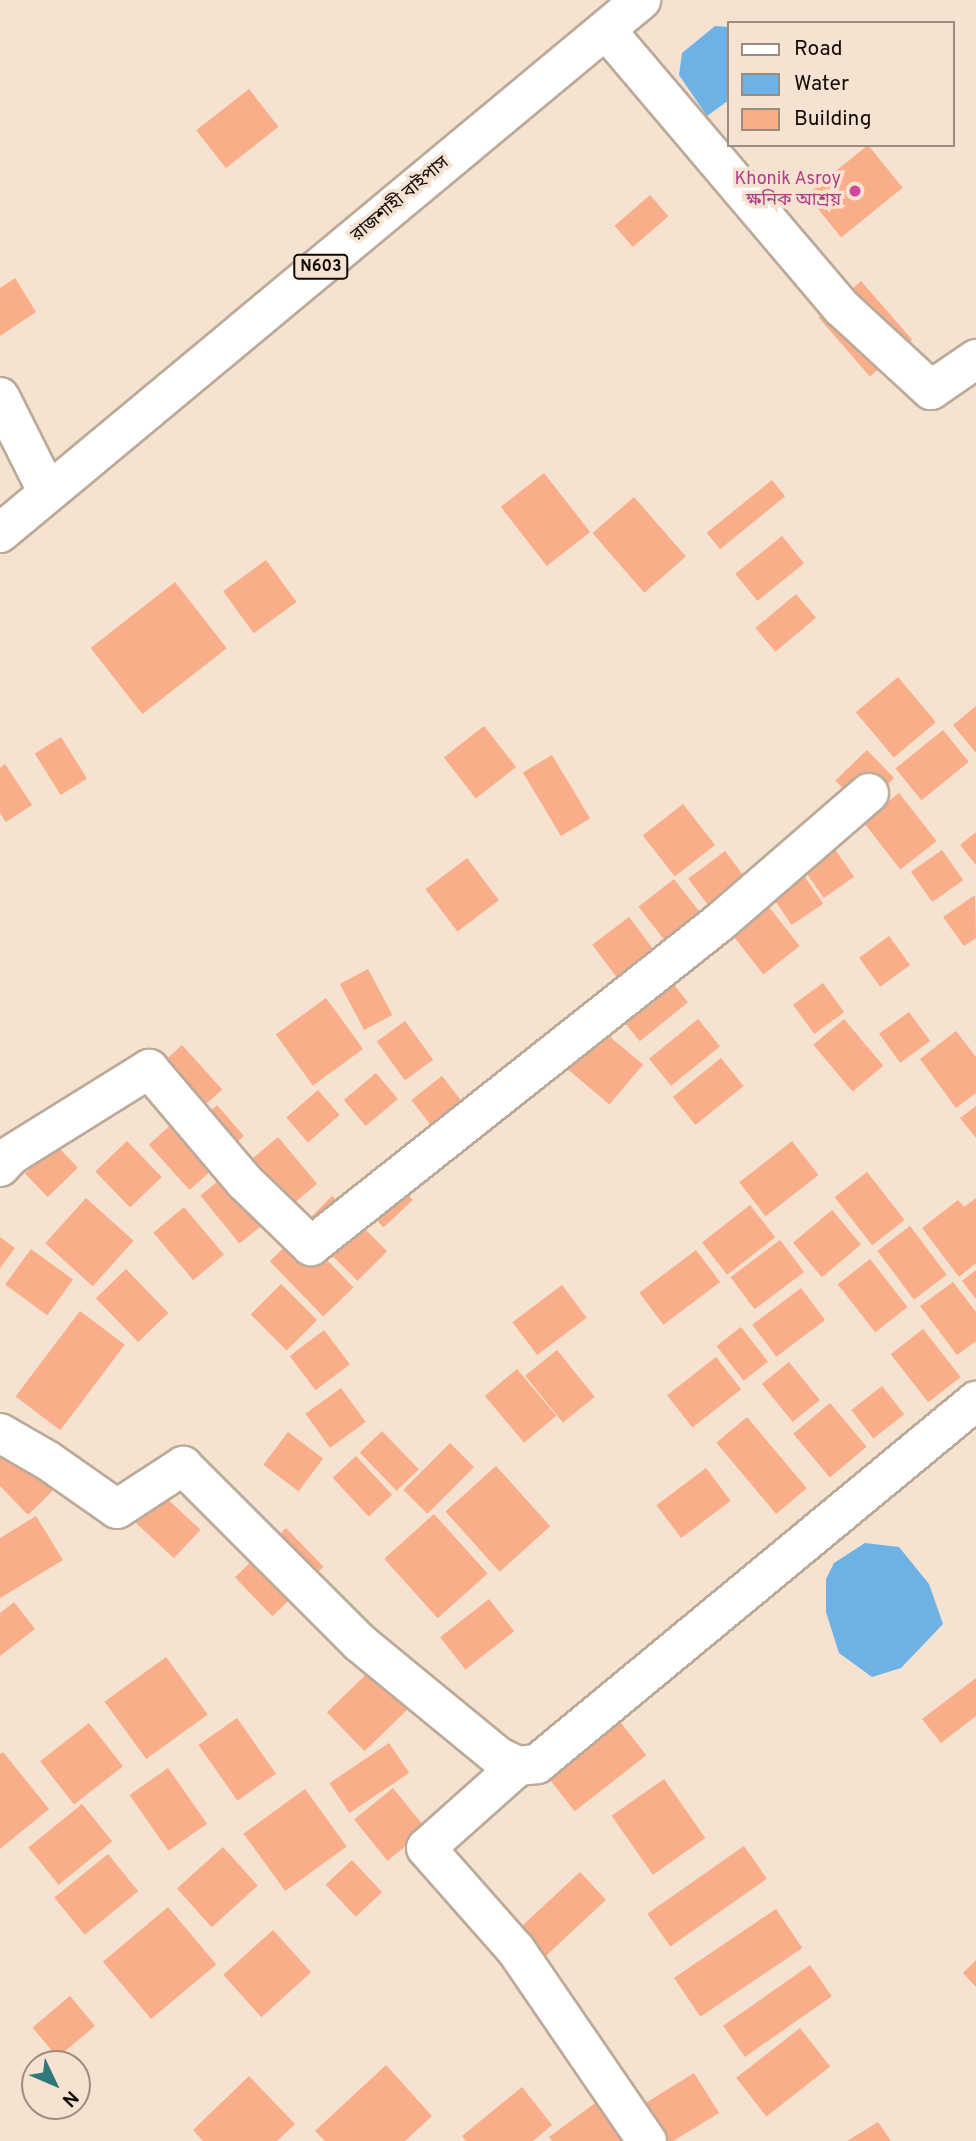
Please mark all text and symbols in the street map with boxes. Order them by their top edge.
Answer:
legend [727,21,955,147]
text: Road [794,36,843,63]
text: Water [794,71,849,98]
text: Building [794,106,872,133]
street label: রাজশাহী বাইপাস [348,153,454,247]
place label: Khonik Asroy ক্ষনিক আশ্রয় [734,170,841,212]
marker: Khonik Asroy ক্ষনিক আশ্রয় [847,183,863,199]
road number: N603 [293,255,349,280]
north arrow [21,2050,91,2120]
text: N [56,2085,83,2111]

